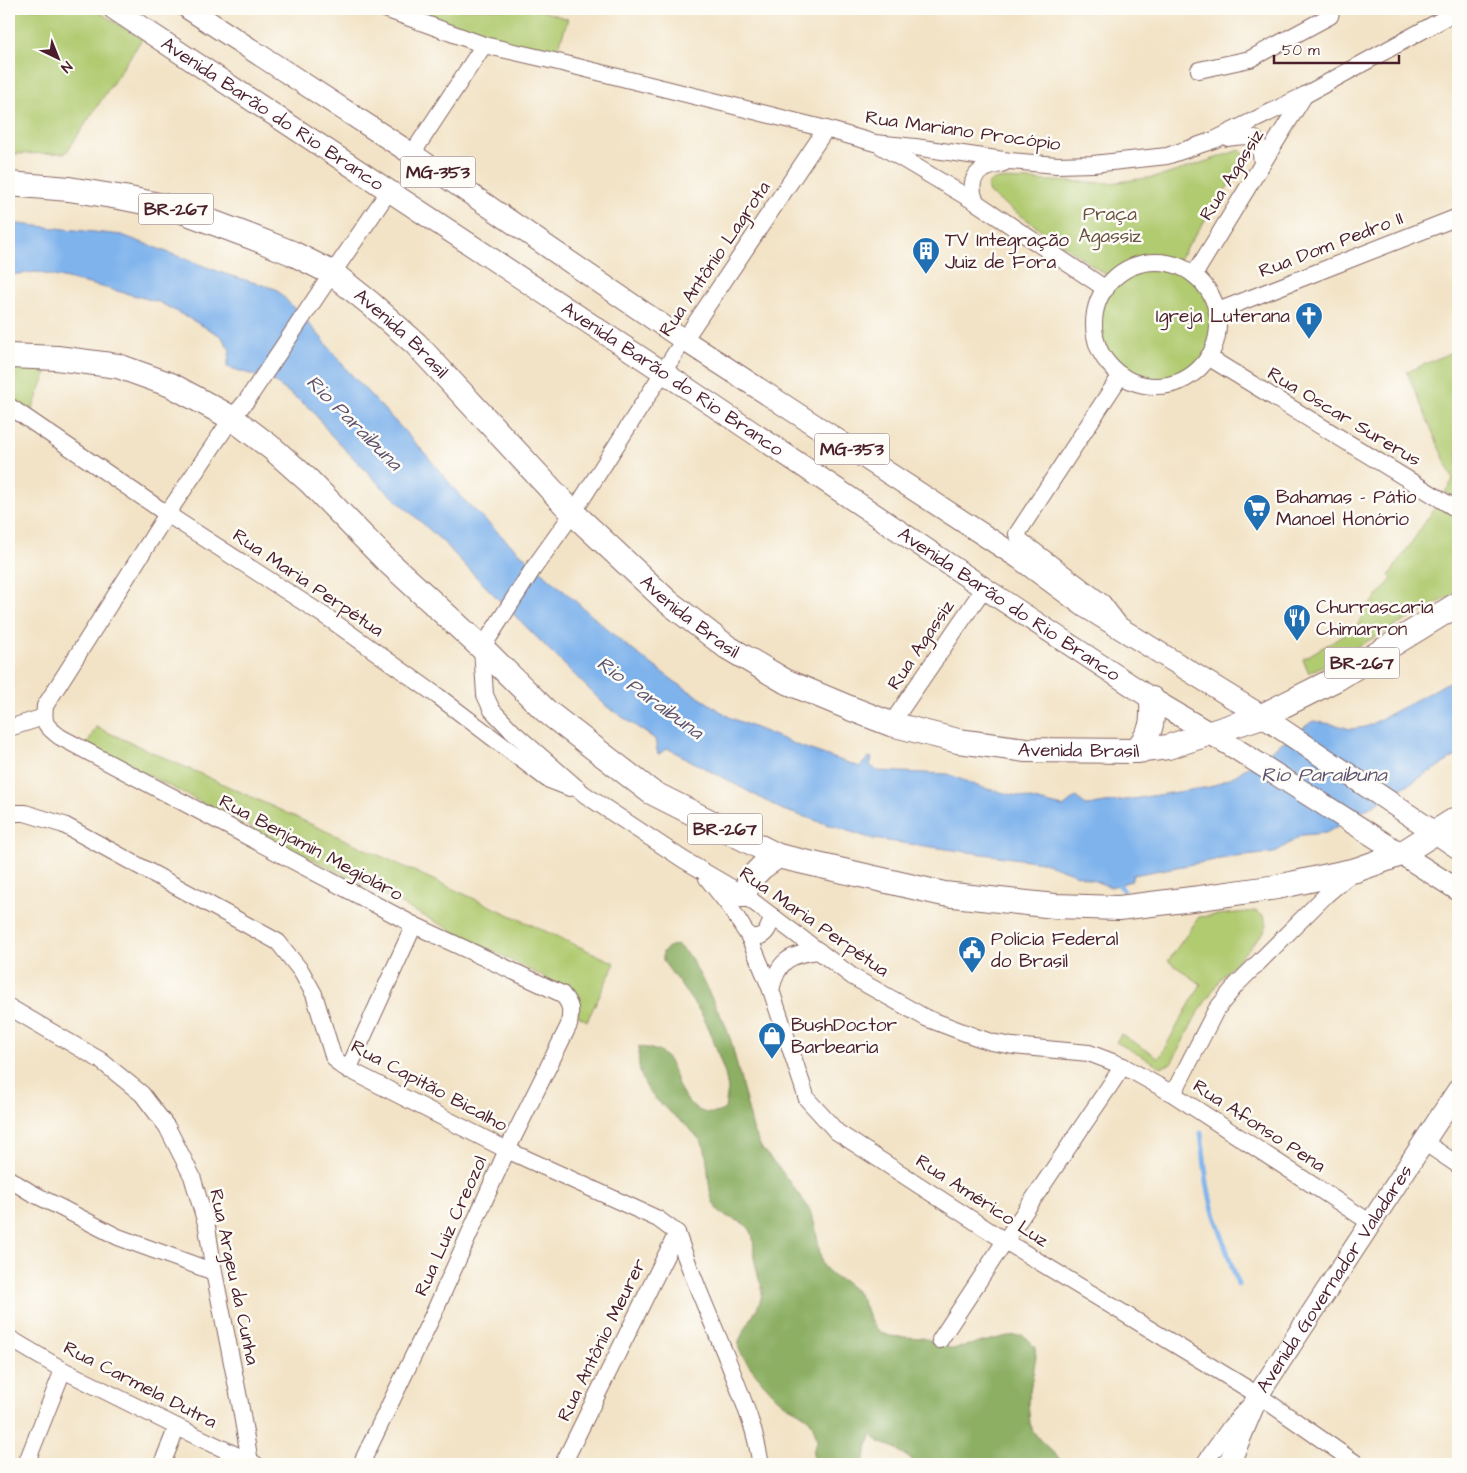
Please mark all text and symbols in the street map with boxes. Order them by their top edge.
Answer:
street label: Avenida Barão do Rio Branco [156,30,389,197]
north arrow [32,32,82,82]
scale bar [1274,32,1400,64]
text: 50 m [1282,40,1320,61]
text: N [56,56,76,77]
street label: Rua Mariano Procópio [864,104,1063,158]
street label: Rua Agassiz [1193,123,1272,227]
road number: MG-353 [400,156,476,188]
street label: Rua Antônio Lagrota [653,176,778,343]
road number: BR-267 [138,193,214,224]
park label: Praça Agassiz [1079,201,1142,251]
street label: Rua Dom Pedro II [1255,205,1407,285]
place label: TV Integração Juiz de Fora [945,227,1069,276]
building icon: TV Integração Juiz de Fora [911,236,941,275]
street label: Avenida Brasil [348,282,455,384]
street label: Avenida Barão do Rio Branco [556,295,789,463]
church icon: Igreja Luterana [1294,301,1324,340]
place label: Igreja Luterana [1156,303,1290,331]
street label: Rua Oscar Surerus [1262,360,1426,474]
water label: Rio Paraibuna [300,369,409,478]
road number: MG-353 [814,434,890,464]
place label: Bahamas - Pátio Manoel Honório [1276,484,1417,533]
supermarket icon: Bahamas - Pátio Manoel Honório [1242,493,1272,532]
street label: Avenida Barão do Rio Branco [893,520,1126,688]
street label: Rua Maria Perpétua [227,522,389,644]
street label: Avenida Brasil [634,569,745,665]
street label: Rua Agassiz [881,594,962,696]
place label: Churrascaria Chimarron [1316,594,1434,643]
restaurant icon: Churrascaria Chimarron [1282,603,1312,642]
road number: BR-267 [1324,648,1400,678]
water label: Rio Paraibuna [591,650,710,747]
street label: Avenida Brasil [1017,736,1141,765]
water label: Rio Paraibuna [1261,761,1387,789]
street label: Rua Benjamin Megioláro [214,788,408,909]
road number: BR-267 [688,814,762,844]
street label: Rua Maria Perpétua [734,860,895,984]
place label: Polícia Federal do Brasil [991,926,1118,975]
public building icon: Polícia Federal do Brasil [957,935,987,974]
place label: BushDoctor Barbearia [791,1012,898,1061]
shop icon: BushDoctor Barbearia [757,1021,787,1060]
street label: Rua Capitão Bicalho [346,1033,512,1139]
street label: Rua Afonso Pena [1187,1073,1331,1179]
street label: Rua Américo Luz [910,1148,1054,1254]
street label: Rua Luiz Creozol [408,1151,494,1301]
street label: Avenida Governador Valadares [1250,1159,1419,1398]
street label: Rua Argeu da Cunha [201,1187,266,1368]
street label: Rua Antônio Meurer [551,1254,653,1426]
street label: Rua Carmela Dutra [58,1335,222,1436]

